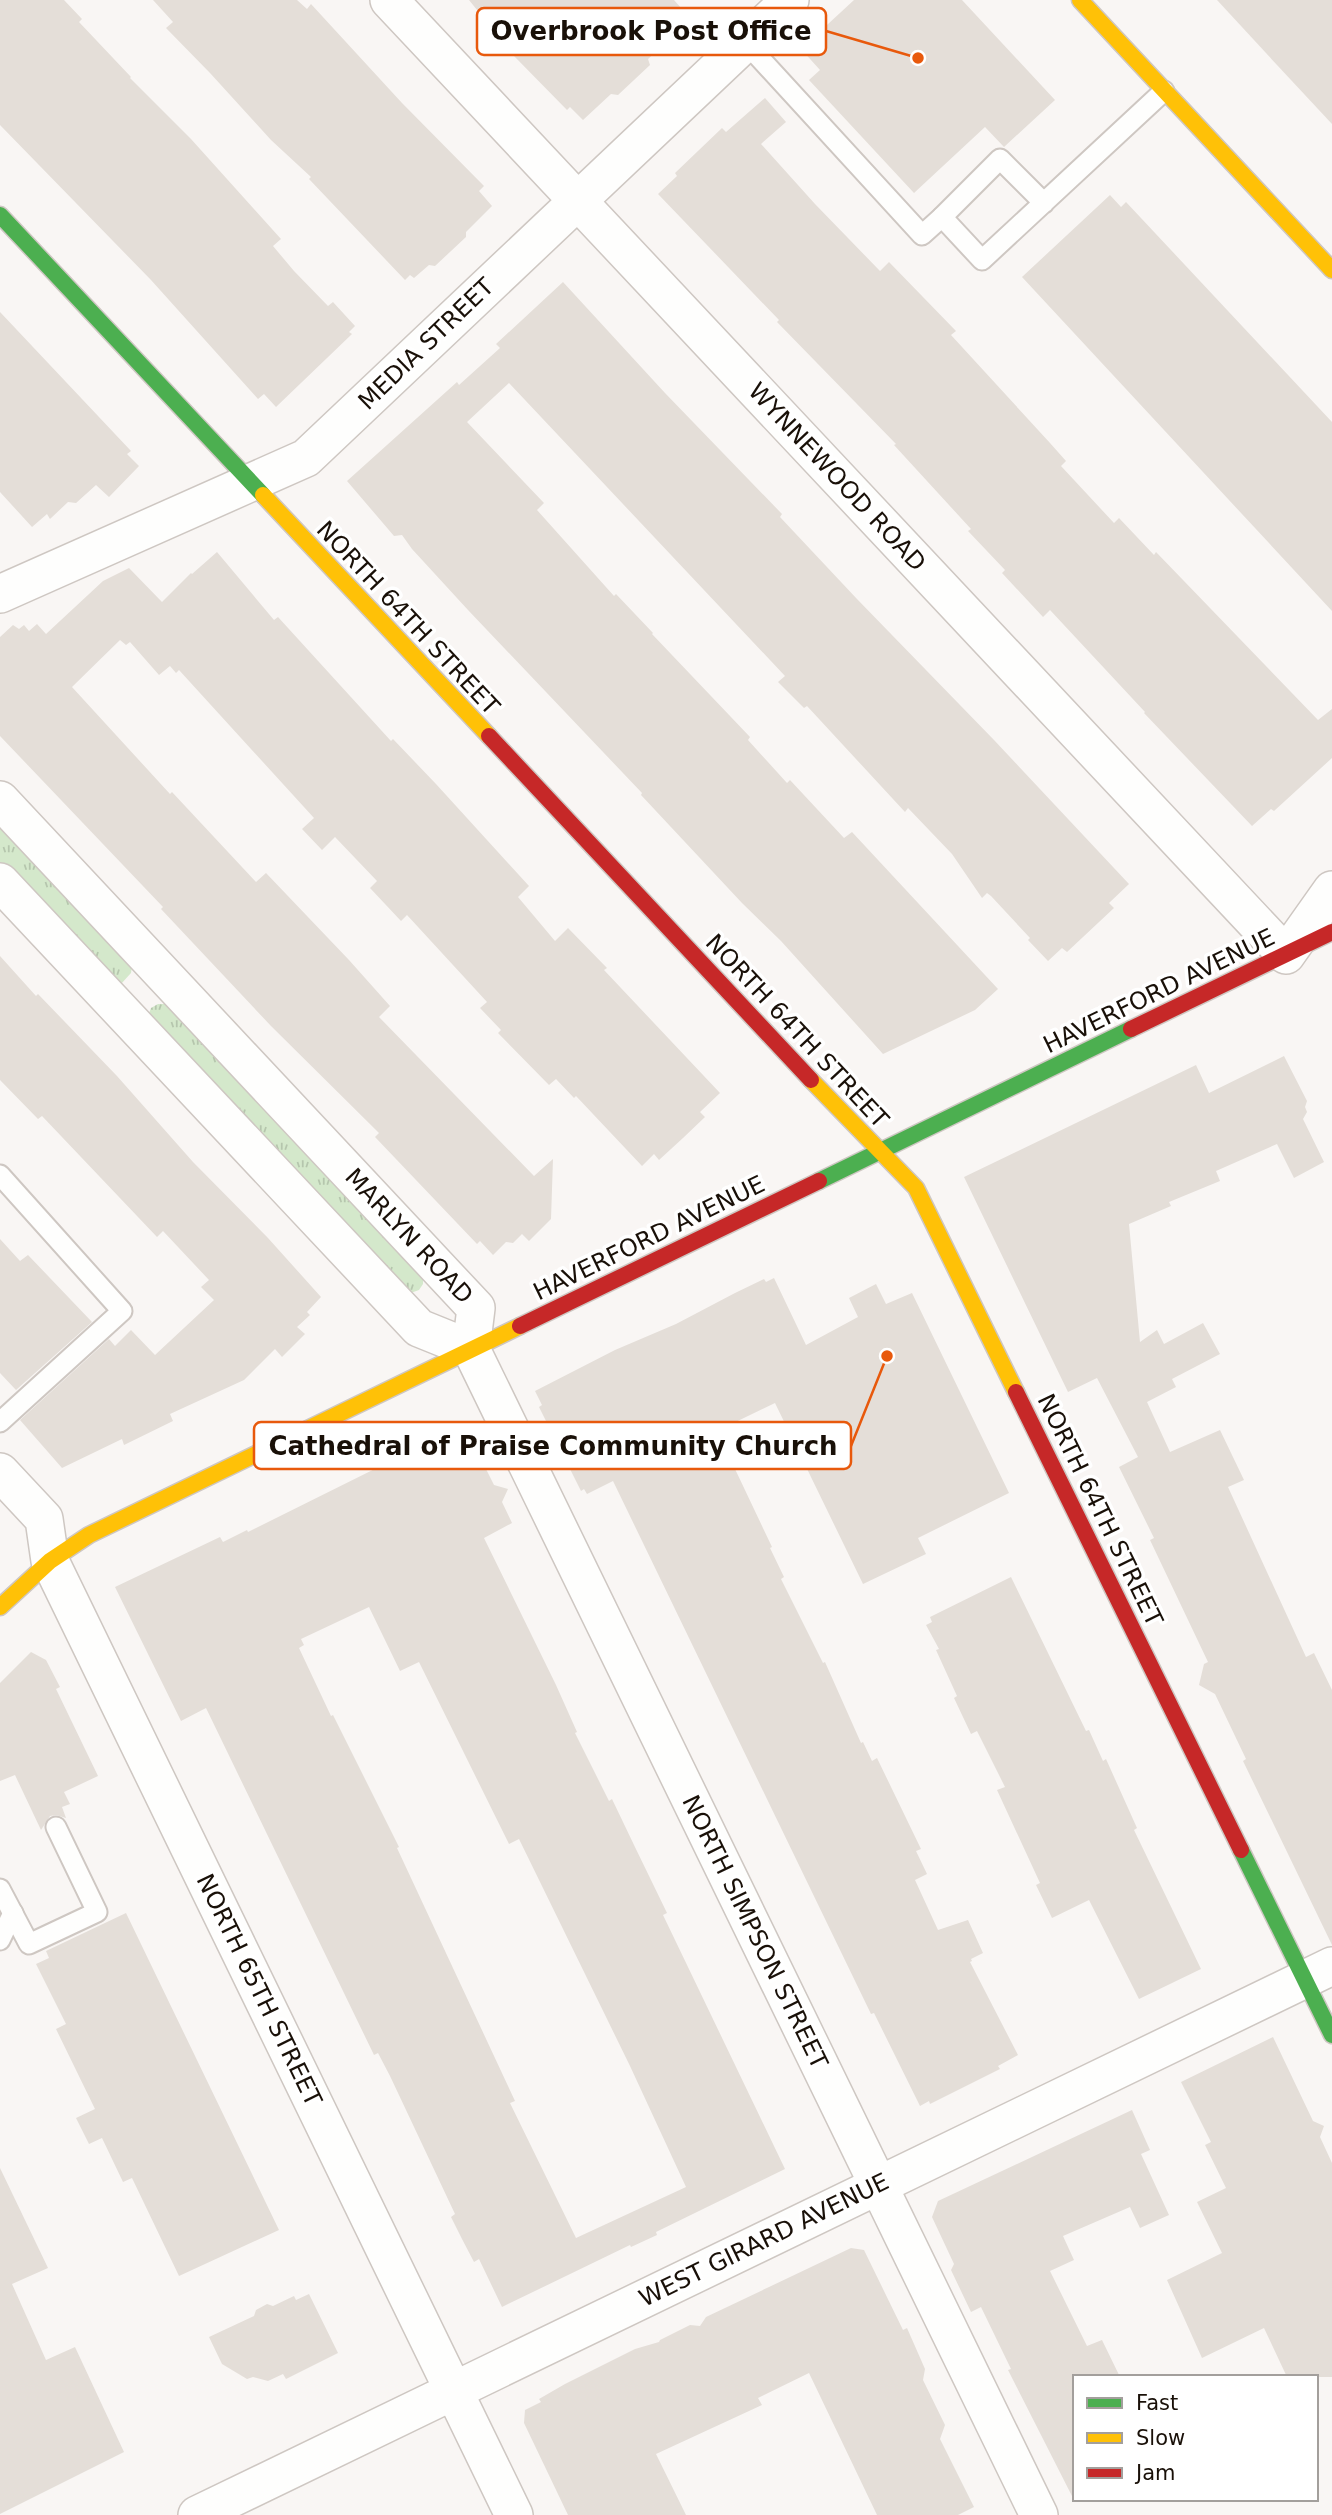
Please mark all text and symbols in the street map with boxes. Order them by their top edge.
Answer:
callout: Overbrook Post Office [477,8,826,55]
text: Overbrook Post Office [490,16,812,46]
street label: MEDIA STREET [353,272,500,416]
street label: WYNNEWOOD ROAD [742,377,932,577]
street label: NORTH 64TH STREET [311,515,505,721]
street label: HAVERFORD AVENUE [1039,923,1279,1059]
street label: NORTH 64TH STREET [700,928,894,1134]
street label: MARLYN ROAD [339,1163,479,1309]
street label: HAVERFORD AVENUE [529,1170,769,1306]
street label: NORTH 64TH STREET [1032,1389,1169,1631]
callout: Cathedral of Praise Community Church [254,1422,851,1469]
text: Cathedral of Praise Community Church [268,1431,838,1461]
street label: NORTH SIMPSON STREET [676,1791,834,2074]
street label: NORTH 65TH STREET [191,1869,328,2111]
street label: WEST GIRARD AVENUE [635,2167,893,2313]
legend [1073,2375,1318,2501]
text: Fast [1136,2391,1178,2415]
text: Slow [1136,2426,1185,2450]
text: Jam [1134,2461,1176,2485]

